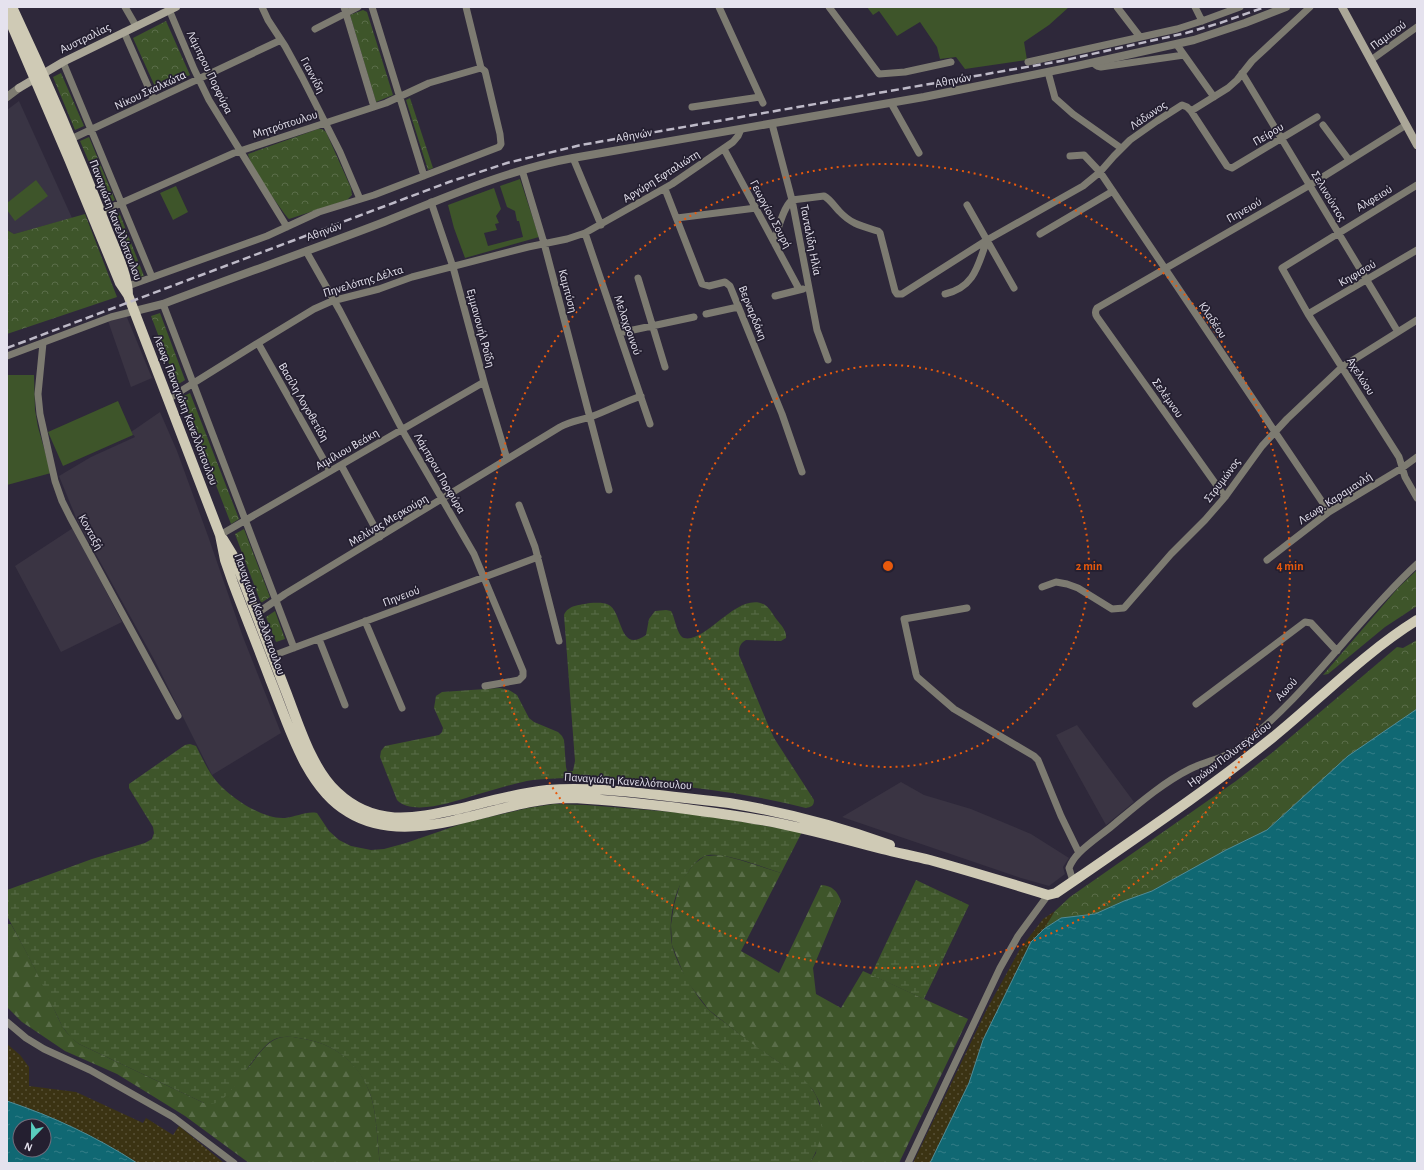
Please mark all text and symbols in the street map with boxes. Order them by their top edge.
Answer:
street label: Παμισού [1368,18,1408,52]
street label: Αυστραλίας [58,20,113,56]
street label: Λάμπρου Πορφύρα [185,29,235,115]
street label: Γιαννίδη [298,55,328,95]
street label: Νίκου Σκαλκώτα [113,68,187,112]
street label: Αθηνών [934,71,972,89]
street label: Λάδωνος [1127,98,1169,132]
street label: Μητρόπουλου [251,108,319,140]
street label: Πείρου [1251,120,1286,148]
street label: Αθηνών [615,126,653,144]
street label: Αργύρη Εφταλιώτη [620,148,702,204]
street label: Παναγιώτη Κανελλόπουλου [87,158,145,282]
street label: Σελινούντος [1309,169,1349,224]
street label: Γεωργίου Σουρή [748,178,794,250]
street label: Αλφειού [1354,183,1394,213]
street label: Πηνειού [1224,195,1264,225]
street label: Τανταλίδη Ηλία [798,204,824,276]
street label: Αθηνών [305,219,343,243]
street label: Κηφισού [1336,257,1378,288]
street label: Πηνελόπης Δέλτα [321,263,405,300]
street label: Καμπύση [556,268,580,314]
street label: Βερναρδάκη [737,284,769,342]
street label: Εμμανουήλ Ροΐδη [465,287,497,369]
street label: Μελαχροινού [612,293,644,357]
street label: Κλαδέου [1197,300,1229,340]
street label: Λεωφ. Παναγιώτη Κανελλόπουλου [152,333,220,487]
street label: Αχελώου [1345,355,1377,397]
street label: Βασίλη Λογοθετίδη [277,361,331,443]
street label: Σελέμνου [1150,376,1186,420]
street label: Αιμίλιου Βεάκη [313,426,381,472]
street label: Λάμπρου Πορφύρα [412,431,468,515]
street label: Στρυμώνος [1202,455,1243,505]
street label: Λεωφ. Καραμανλή [1296,470,1374,526]
street label: Μελίνας Μερκούρη [346,492,430,549]
street label: Κονταξή [75,512,106,552]
street label: Παναγιώτη Κανελλόπουλου [232,552,288,676]
centre of rings [881,559,895,573]
text: 2 min [1076,560,1102,572]
text: 4 min [1276,560,1304,572]
street label: Πηνειού [381,583,421,609]
street label: Αωού [1273,675,1299,703]
street label: Ηρώων Πολυτεχνείου [1185,719,1273,789]
street label: Παναγιώτη Κανελλόπουλου [564,771,692,791]
north arrow [12,1118,52,1158]
text: N [23,1140,34,1153]

